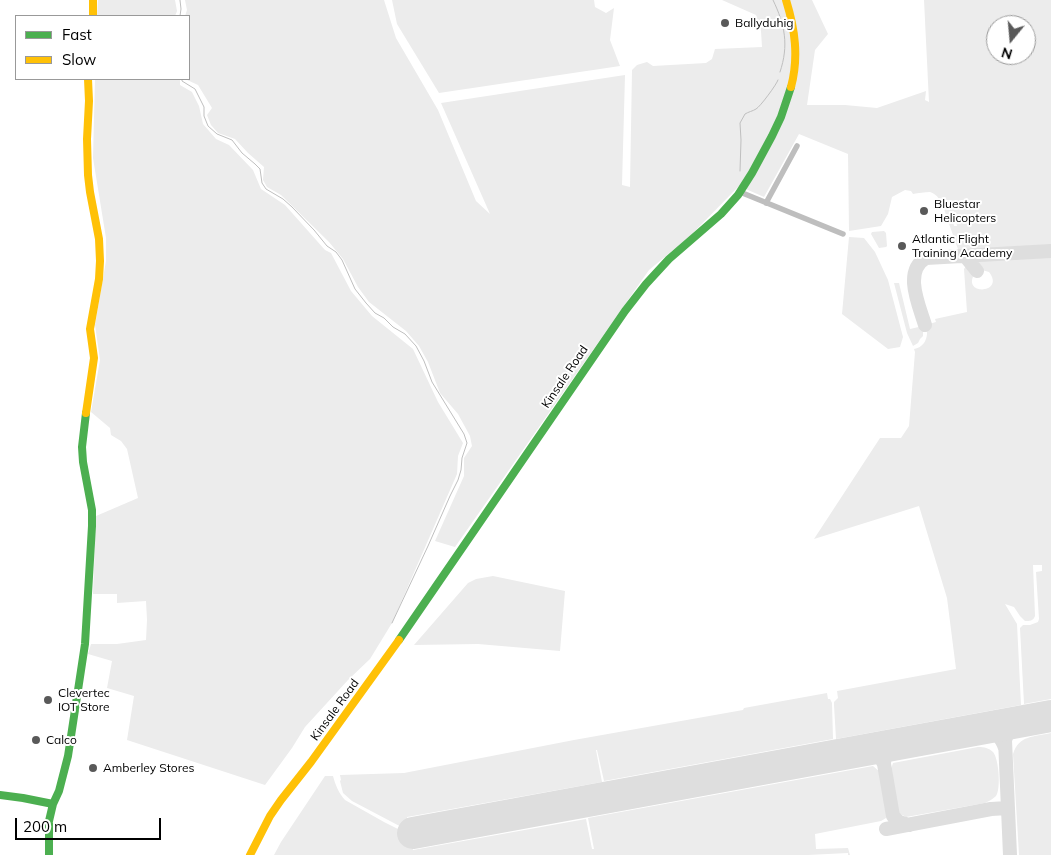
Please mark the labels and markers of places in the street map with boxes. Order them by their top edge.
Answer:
place label: Ballyduhig [735,16,794,30]
marker: Ballyduhig [719,17,731,29]
place label: Bluestar Helicopters [934,197,996,225]
marker: Bluestar Helicopters [918,205,930,217]
place label: Atlantic Flight Training Academy [912,232,1012,260]
marker: Atlantic Flight Training Academy [896,240,908,252]
place label: Clevertec IOT Store [58,686,110,714]
marker: Clevertec IOT Store [42,694,54,706]
place label: Calco [46,733,77,747]
marker: Calco [30,734,42,746]
place label: Amberley Stores [103,761,194,775]
marker: Amberley Stores [87,762,99,774]

